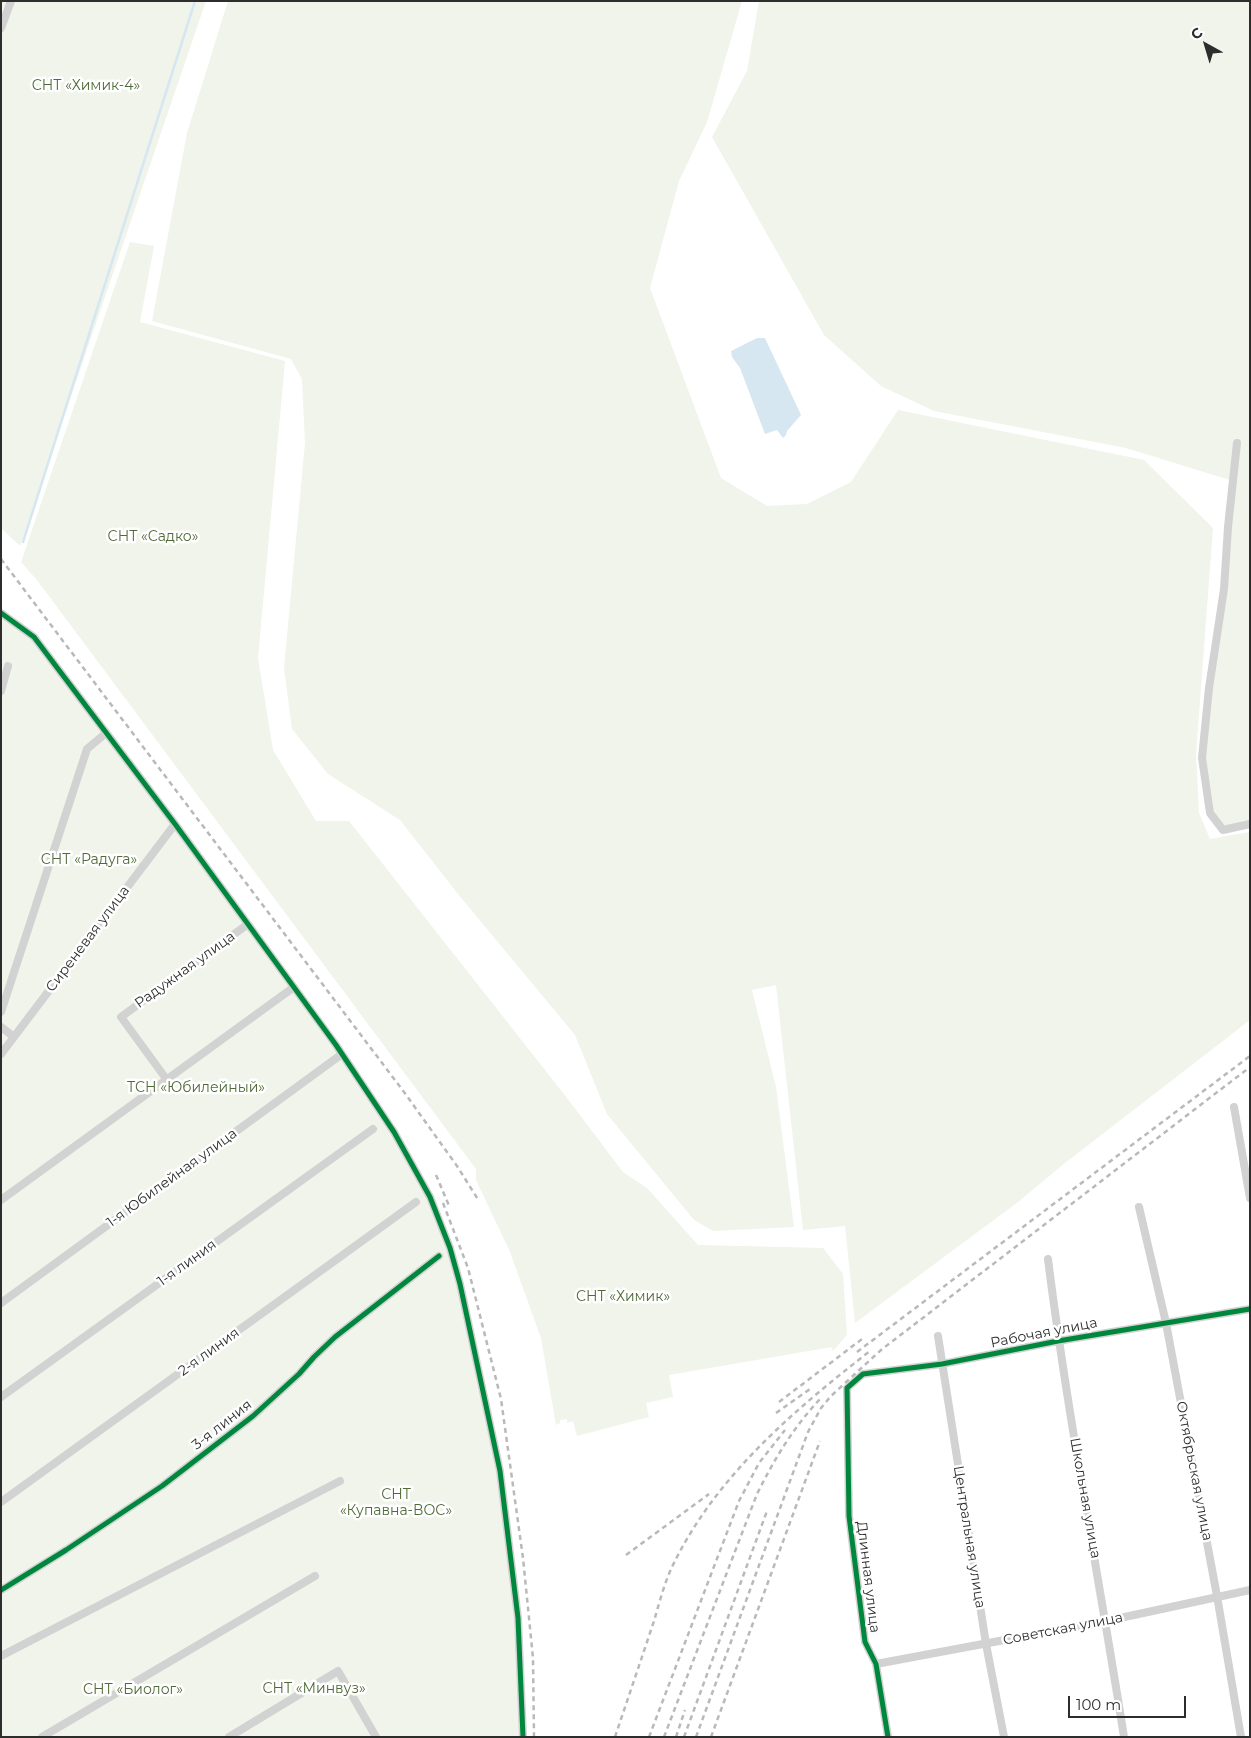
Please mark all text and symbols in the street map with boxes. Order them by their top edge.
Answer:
north arrow [1181,20,1231,70]
text: С [1187,23,1206,44]
park label: СНТ «Химик-4» [32,78,140,94]
park label: СНТ «Садко» [108,529,198,545]
park label: СНТ «Радуга» [41,852,137,868]
street label: Сиреневая улица [43,883,133,995]
street label: Радужная улица [132,928,238,1012]
park label: ТСН «Юбилейный» [127,1080,265,1096]
street label: 1-я Юбилейная улица [104,1125,240,1231]
street label: 1-я линия [154,1236,220,1290]
park label: СНТ «Химик» [576,1289,670,1305]
street label: Рабочая улица [989,1314,1099,1352]
street label: 2-я линия [175,1324,243,1380]
street label: 3-я линия [189,1396,255,1454]
street label: Октябрьская улица [1172,1400,1216,1542]
street label: Школьная улица [1066,1436,1104,1560]
street label: Центральная улица [949,1465,989,1609]
park label: СНТ «Купавна-ВОС» [340,1487,452,1520]
street label: Длинная улица [853,1520,883,1634]
street label: Советская улица [1002,1609,1124,1649]
park label: СНТ «Минвуз» [262,1681,366,1697]
park label: СНТ «Биолог» [83,1682,183,1698]
scale bar [1071,1686,1188,1718]
text: 100 m [1076,1695,1121,1714]

